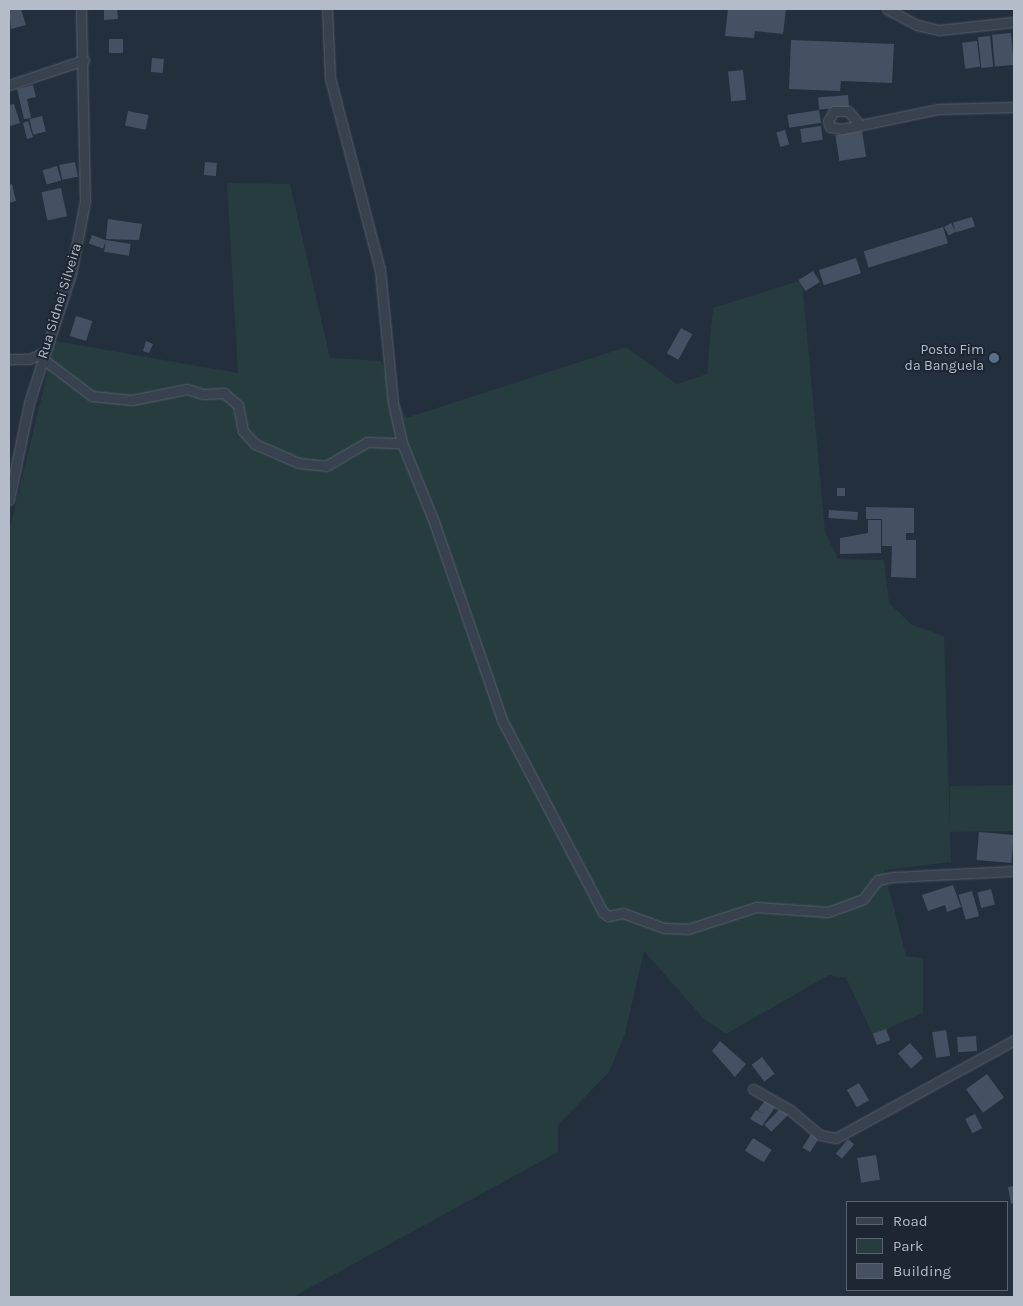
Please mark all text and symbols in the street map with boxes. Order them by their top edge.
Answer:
street label: Rua Sidnei Silveira [34,241,86,361]
place label: Posto Fim da Banguela [905,342,984,374]
marker: Posto Fim da Banguela [988,352,1000,364]
legend [846,1201,1008,1291]
text: Road [893,1212,928,1230]
text: Park [893,1237,923,1255]
text: Building [893,1262,951,1280]

